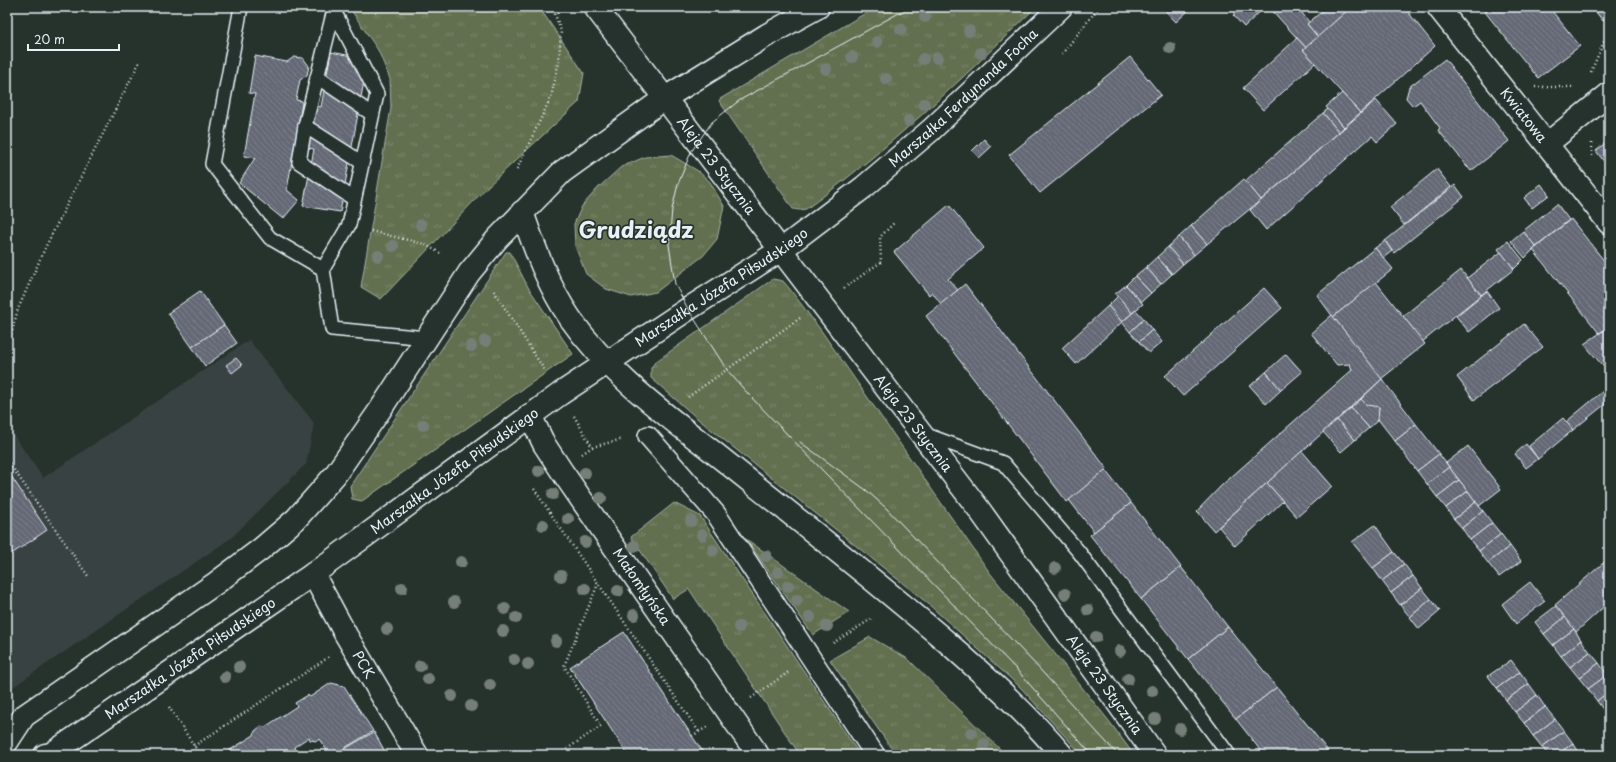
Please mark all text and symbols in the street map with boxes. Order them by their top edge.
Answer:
street label: Marszałka Ferdynanda Focha [884,23,1043,172]
scale bar [28,26,119,52]
text: 20 m [34,30,65,48]
street label: Kwiatowa [1496,83,1553,147]
street label: Aleja 23 Stycznia [672,112,761,219]
district label: Grudziądz [578,212,694,245]
street label: Marszałka Józefa Piłsudskiego [630,222,812,352]
street label: Aleja 23 Stycznia [869,369,958,477]
street label: Marszałka Józefa Piłsudskiego [366,402,543,539]
street label: Małomłyńska [608,543,676,630]
street label: Marszałka Józefa Piłsudskiego [100,592,280,724]
street label: Aleja 23 Stycznia [1062,630,1148,739]
street label: PCK [348,647,381,682]

